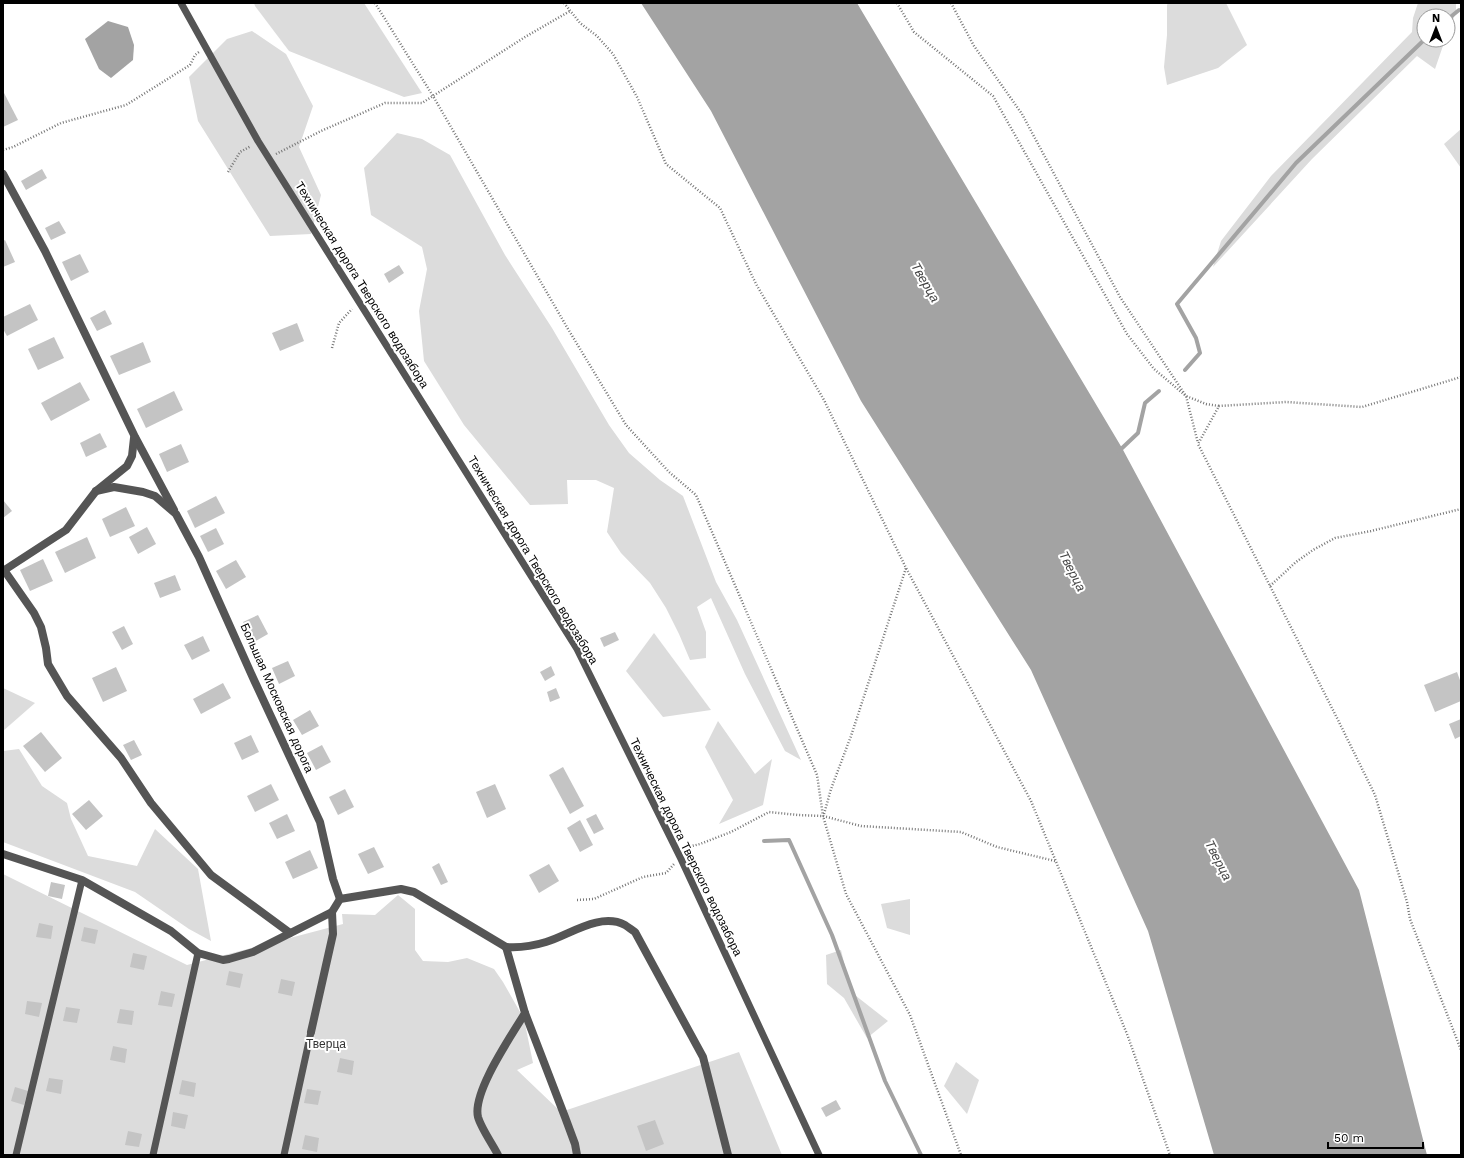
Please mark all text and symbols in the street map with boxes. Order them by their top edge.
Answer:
north arrow [1416,8,1456,48]
text: N [1432,12,1440,25]
street label: Техническая дорога Тверского водозабора [292,179,432,391]
water label: Тверца [908,260,943,305]
street label: Техническая дорога Тверского водозабора [465,453,601,667]
water label: Тверца [1056,549,1089,594]
street label: Большая Московская дорога [238,621,316,775]
street label: Техническая дорога Тверского водозабора [627,736,745,958]
water label: Тверца [1202,838,1235,883]
park label: Тверца [306,1037,346,1051]
scale bar [1328,1124,1423,1150]
text: 50 m [1334,1131,1364,1145]

